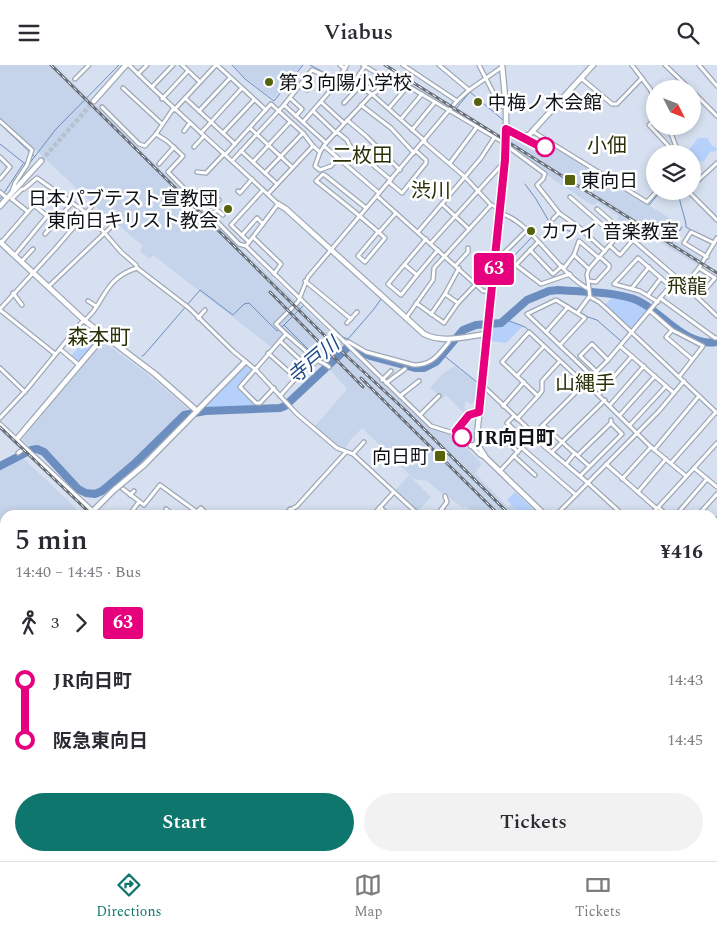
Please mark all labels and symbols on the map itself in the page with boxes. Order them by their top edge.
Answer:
place label: 第３向陽小学校 [279,69,412,98]
marker: 第３向陽小学校 [263,76,275,88]
north arrow [646,80,701,135]
place label: 中梅ノ木会館 [488,89,602,118]
marker: 中梅ノ木会館 [472,96,484,108]
district label: 小佃 [587,131,627,161]
unlabelled marker [535,137,555,157]
district label: 二枚田 [332,141,392,171]
place label: 東向日 [581,167,638,196]
marker: 東向日 [563,173,577,187]
district label: 渋川 [411,176,451,206]
place label: 日本パブテスト宣教団 東向日キリスト教会 [28,185,218,236]
marker: 日本パブテスト宣教団 東向日キリスト教会 [222,203,234,215]
place label: カワイ 音楽教室 [541,218,679,247]
marker: カワイ 音楽教室 [525,225,537,237]
line badge: 63 [472,253,516,285]
district label: 飛龍 [667,272,707,302]
district label: 森本町 [68,322,131,354]
water label: 寺戸川 [281,329,348,392]
district label: 山縄手 [555,369,615,399]
place label: JR向日町 [476,424,555,453]
marker: JR向日町 [452,427,472,447]
place label: 向日町 [372,443,429,472]
marker: 向日町 [433,449,447,463]

